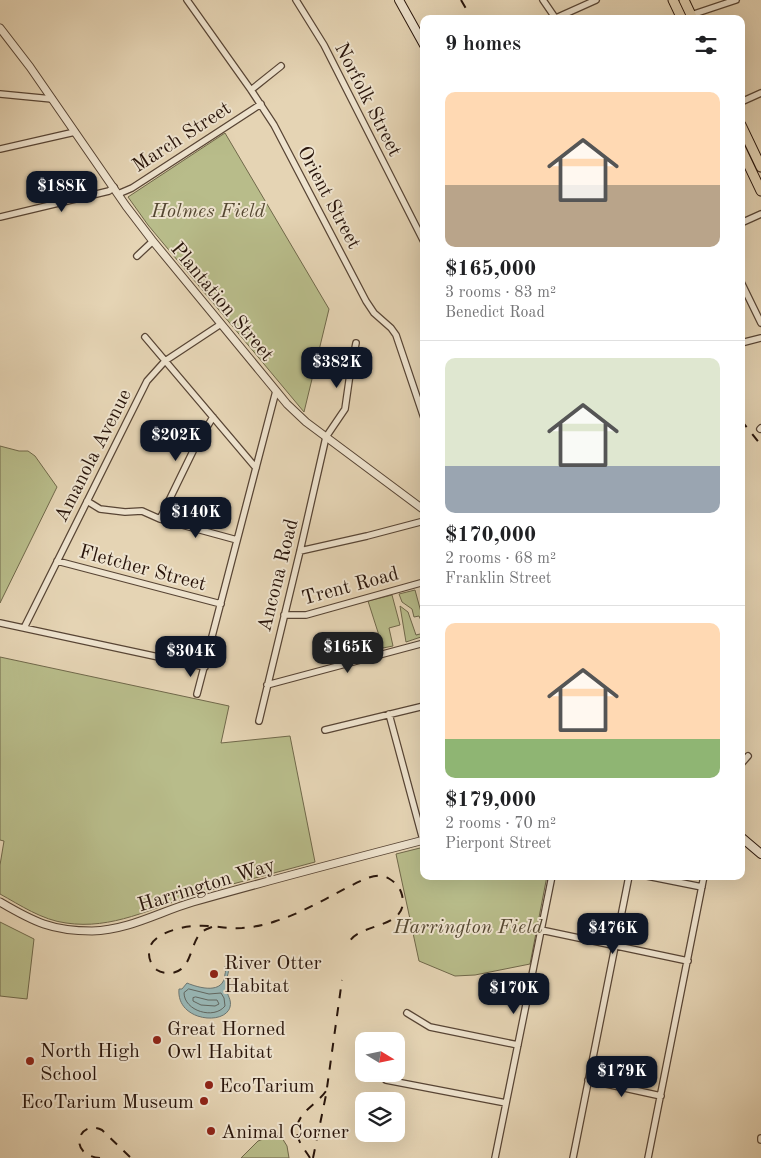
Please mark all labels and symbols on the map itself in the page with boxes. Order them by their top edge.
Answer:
street label: Norfolk Street [330,40,404,160]
street label: March Street [129,99,235,177]
street label: Orient Street [293,143,364,253]
pin: $188K [27,170,97,213]
park label: Holmes Field [150,202,266,222]
street label: Plantation Street [166,239,277,366]
pin: $382K [302,346,372,389]
street label: Amanola Avenue [52,386,136,526]
pin: $202K [141,420,211,462]
pin: $140K [161,496,231,539]
street label: Ancona Road [255,517,303,634]
street label: Fletcher Street [77,542,208,596]
street label: Trent Road [300,564,401,609]
pin: $165K [313,632,383,674]
pin: $304K [156,636,226,678]
street label: Harrington Way [136,855,278,916]
pin: $476K [578,912,648,955]
park label: Harrington Field [392,918,543,938]
place label: River Otter Habitat [224,954,322,997]
marker: River Otter Habitat [208,968,220,980]
pin: $170K [479,972,549,1015]
place label: Great Horned Owl Habitat [167,1020,286,1063]
north arrow [355,1032,405,1082]
marker: Great Horned Owl Habitat [151,1034,163,1046]
place label: North High School [40,1042,140,1085]
marker: North High School [24,1055,36,1067]
pin: $179K [587,1056,657,1098]
place label: EcoTarium [219,1077,315,1097]
marker: EcoTarium [203,1079,215,1091]
place label: EcoTarium Museum [21,1093,194,1113]
marker: EcoTarium Museum [198,1095,210,1107]
place label: Animal Corner [221,1123,349,1143]
marker: Animal Corner [205,1125,217,1137]

